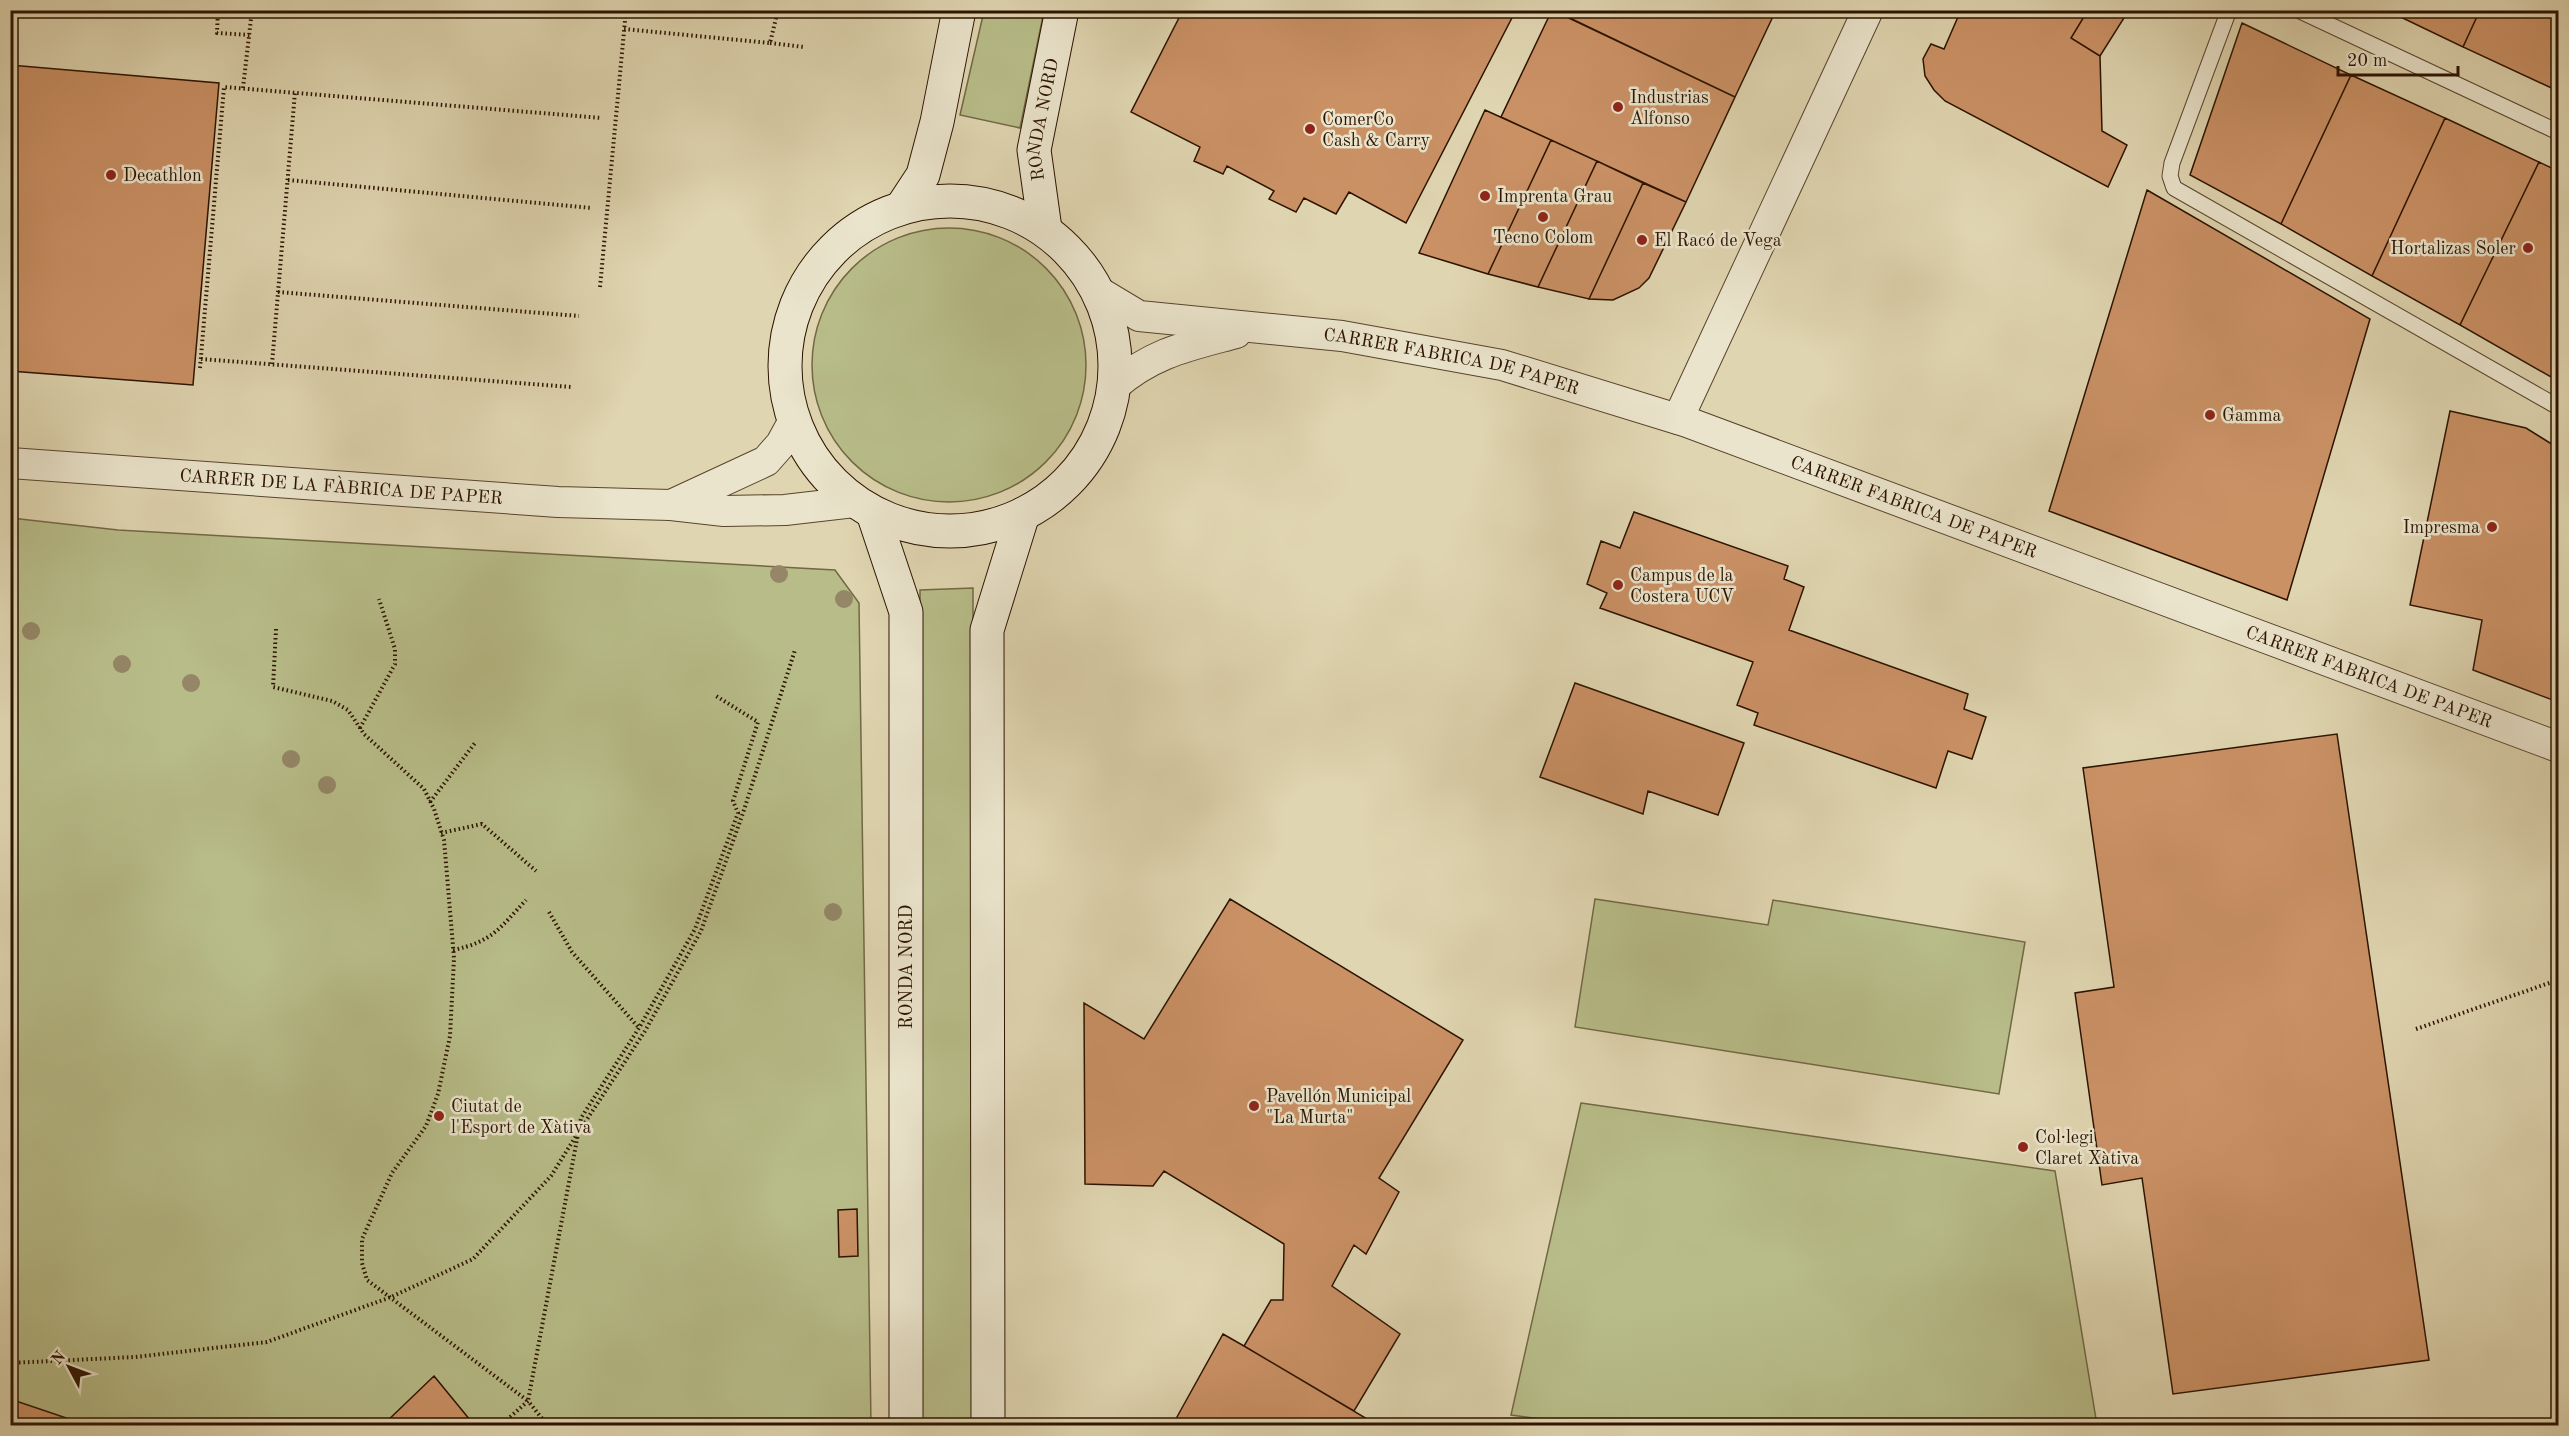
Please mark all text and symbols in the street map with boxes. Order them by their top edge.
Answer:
scale bar [2338,39,2458,77]
text: 20 m [2347,52,2387,70]
street label: RONDA NORD [1025,57,1062,182]
place label: Industrias Alfonso [1630,89,1709,128]
marker: Industrias Alfonso [1611,100,1625,114]
place label: ComerCo Cash & Carry [1322,111,1430,150]
marker: ComerCo Cash & Carry [1303,122,1317,136]
place label: Decathlon [123,167,202,185]
marker: Decathlon [104,168,118,182]
place label: Imprenta Grau [1497,188,1613,206]
marker: Imprenta Grau [1478,189,1492,203]
marker: Tecno Colom [1536,210,1550,224]
place label: Tecno Colom [1493,229,1593,247]
place label: El Racó de Vega [1654,232,1782,250]
marker: El Racó de Vega [1635,233,1649,247]
place label: Hortalizas Soler [2390,240,2517,258]
marker: Hortalizas Soler [2521,241,2535,255]
street label: CARRER FABRICA DE PAPER [1323,326,1581,398]
place label: Gamma [2222,407,2281,425]
marker: Gamma [2203,408,2217,422]
street label: CARRER FABRICA DE PAPER [1788,453,2039,562]
street label: CARRER DE LA FÀBRICA DE PAPER [179,467,503,508]
place label: Impresma [2403,519,2480,537]
marker: Impresma [2485,520,2499,534]
place label: Campus de la Costera UCV [1630,567,1734,606]
marker: Campus de la Costera UCV [1611,578,1625,592]
street label: CARRER FABRICA DE PAPER [2243,623,2495,732]
street label: RONDA NORD [898,905,916,1029]
place label: Pavellón Municipal "La Murta" [1266,1088,1411,1127]
place label: Ciutat de l'Esport de Xàtiva [451,1098,592,1137]
marker: Pavellón Municipal "La Murta" [1247,1099,1261,1113]
marker: Ciutat de l'Esport de Xàtiva [432,1109,446,1123]
place label: Col·legi Claret Xàtiva [2035,1129,2139,1168]
marker: Col·legi Claret Xàtiva [2016,1140,2030,1154]
north arrow [39,1337,99,1397]
text: N [49,1348,70,1368]

